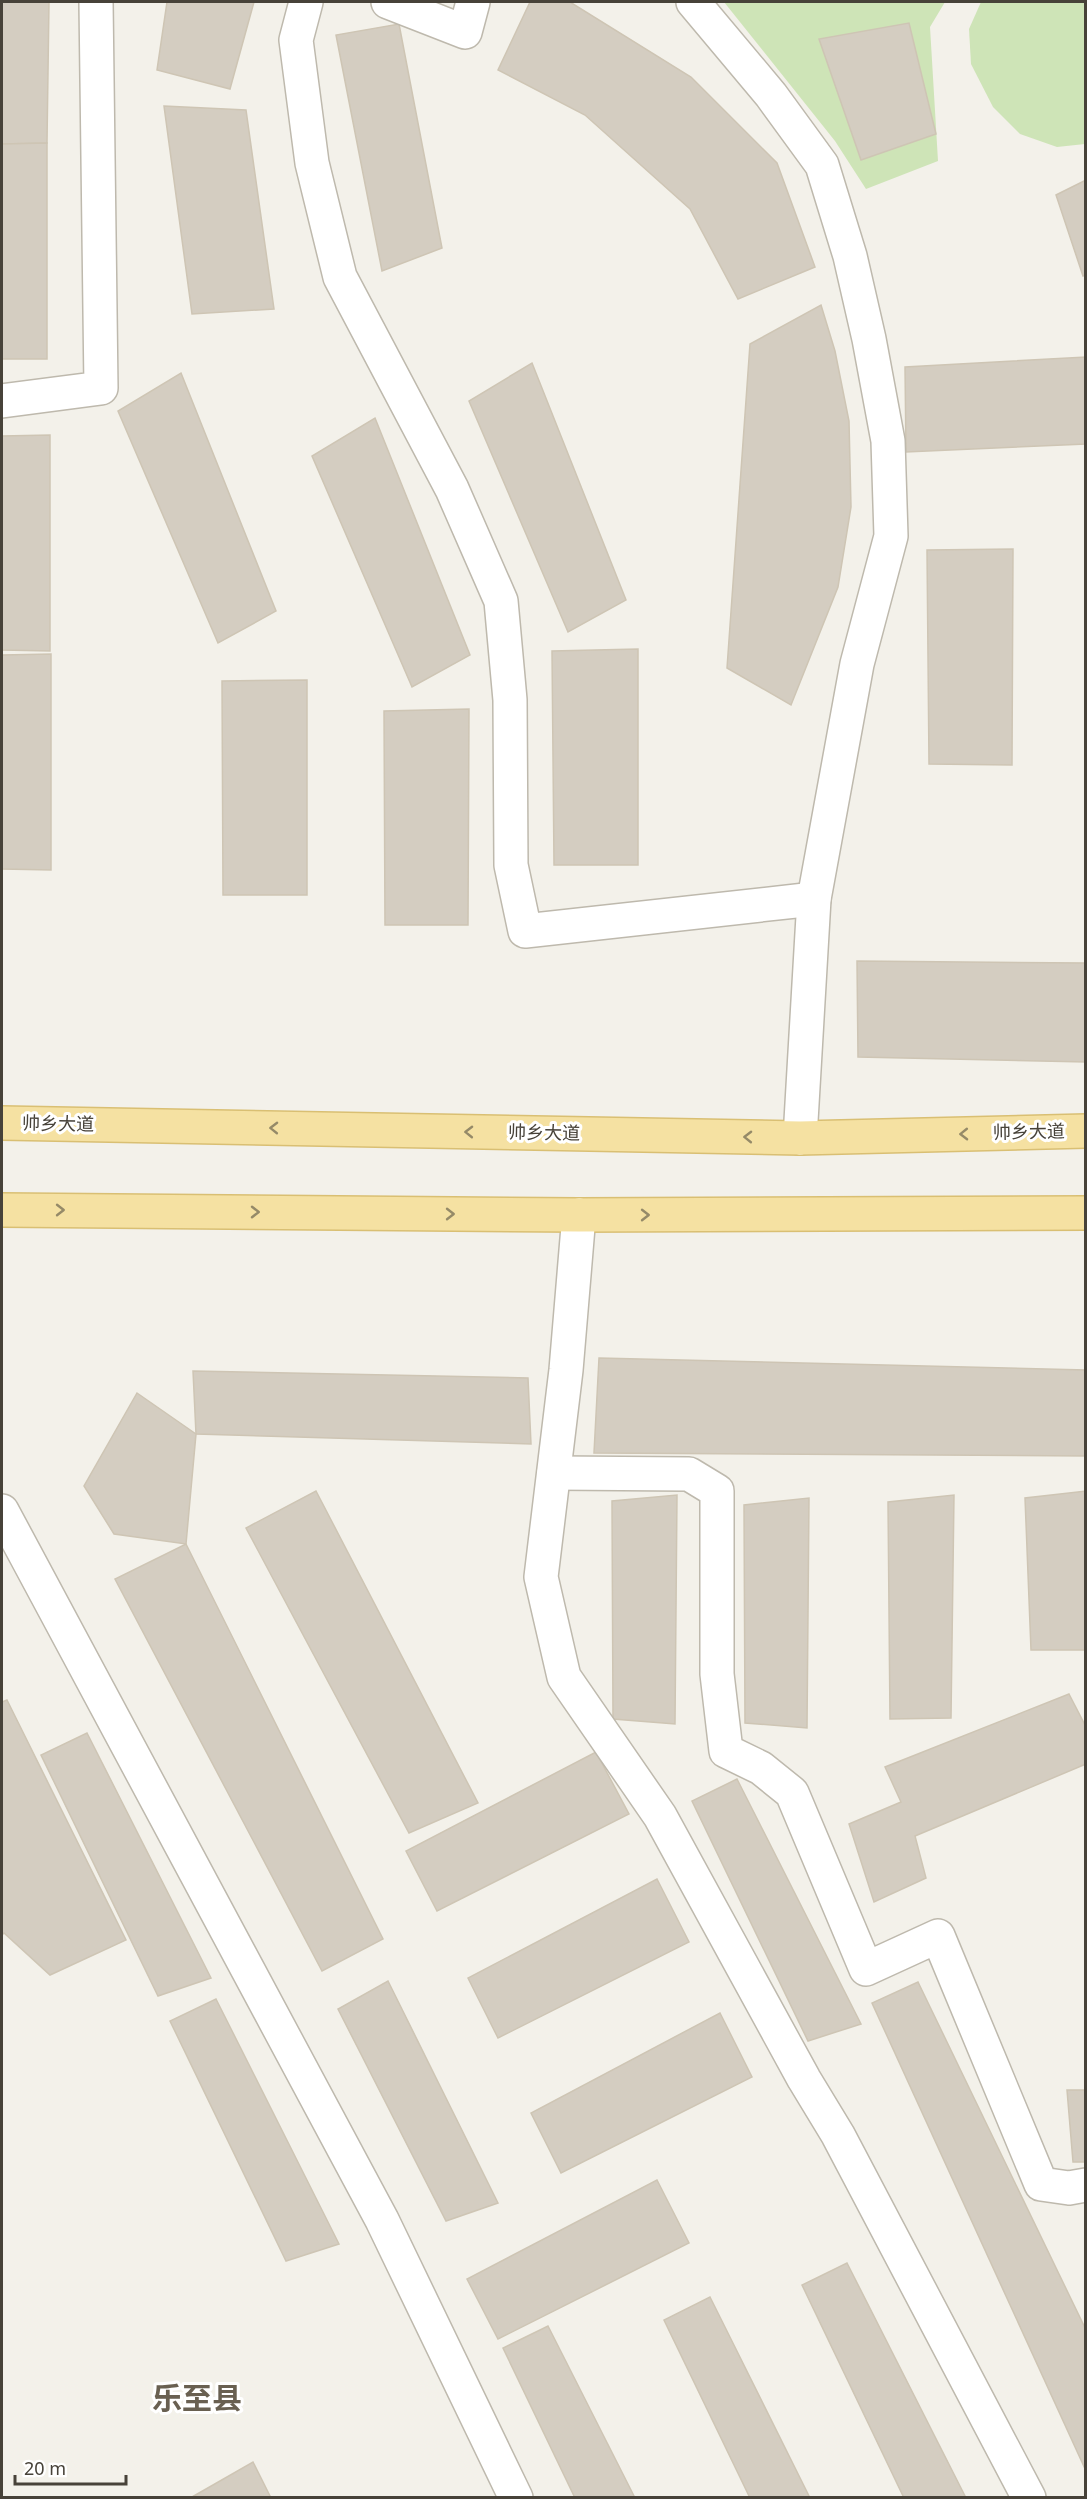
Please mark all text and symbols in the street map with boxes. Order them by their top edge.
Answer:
street label: 帅乡大道 [22,1110,94,1136]
street label: 帅乡大道 [993,1118,1065,1144]
street label: 帅乡大道 [508,1119,580,1145]
one-way arrow [270,1122,279,1134]
one-way arrow [465,1126,474,1138]
one-way arrow [960,1128,969,1140]
one-way arrow [744,1131,753,1143]
one-way arrow [55,1204,64,1216]
one-way arrow [250,1206,259,1218]
one-way arrow [445,1208,454,1220]
one-way arrow [640,1209,649,1221]
district label: 乐至县 [152,2377,242,2418]
scale bar [15,2448,126,2486]
text: 20 m [24,2456,66,2480]

